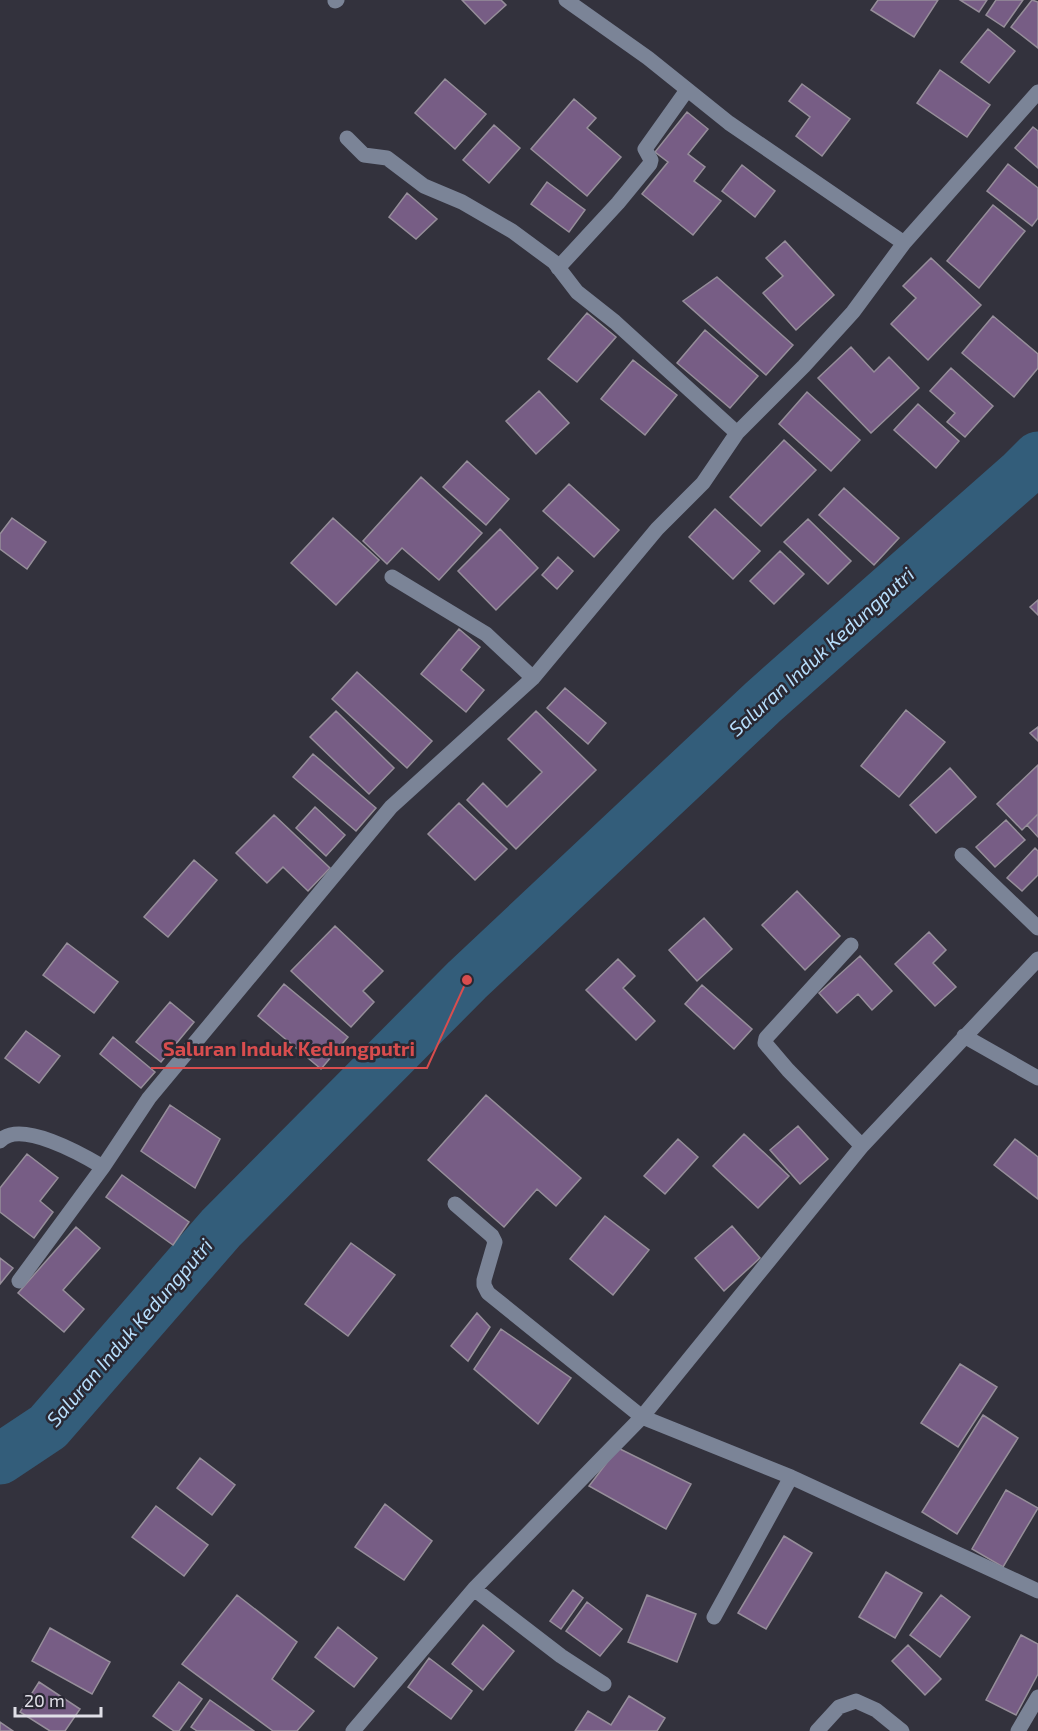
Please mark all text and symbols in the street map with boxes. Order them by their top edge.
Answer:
water label: Saluran Induk Kedungputri [723,561,919,741]
callout: Saluran Induk Kedungputri [151,1030,427,1068]
text: Saluran Induk Kedungputri [163,1036,415,1060]
water label: Saluran Induk Kedungputri [41,1233,217,1431]
scale bar [15,1680,100,1718]
text: 20 m [24,1689,65,1711]

